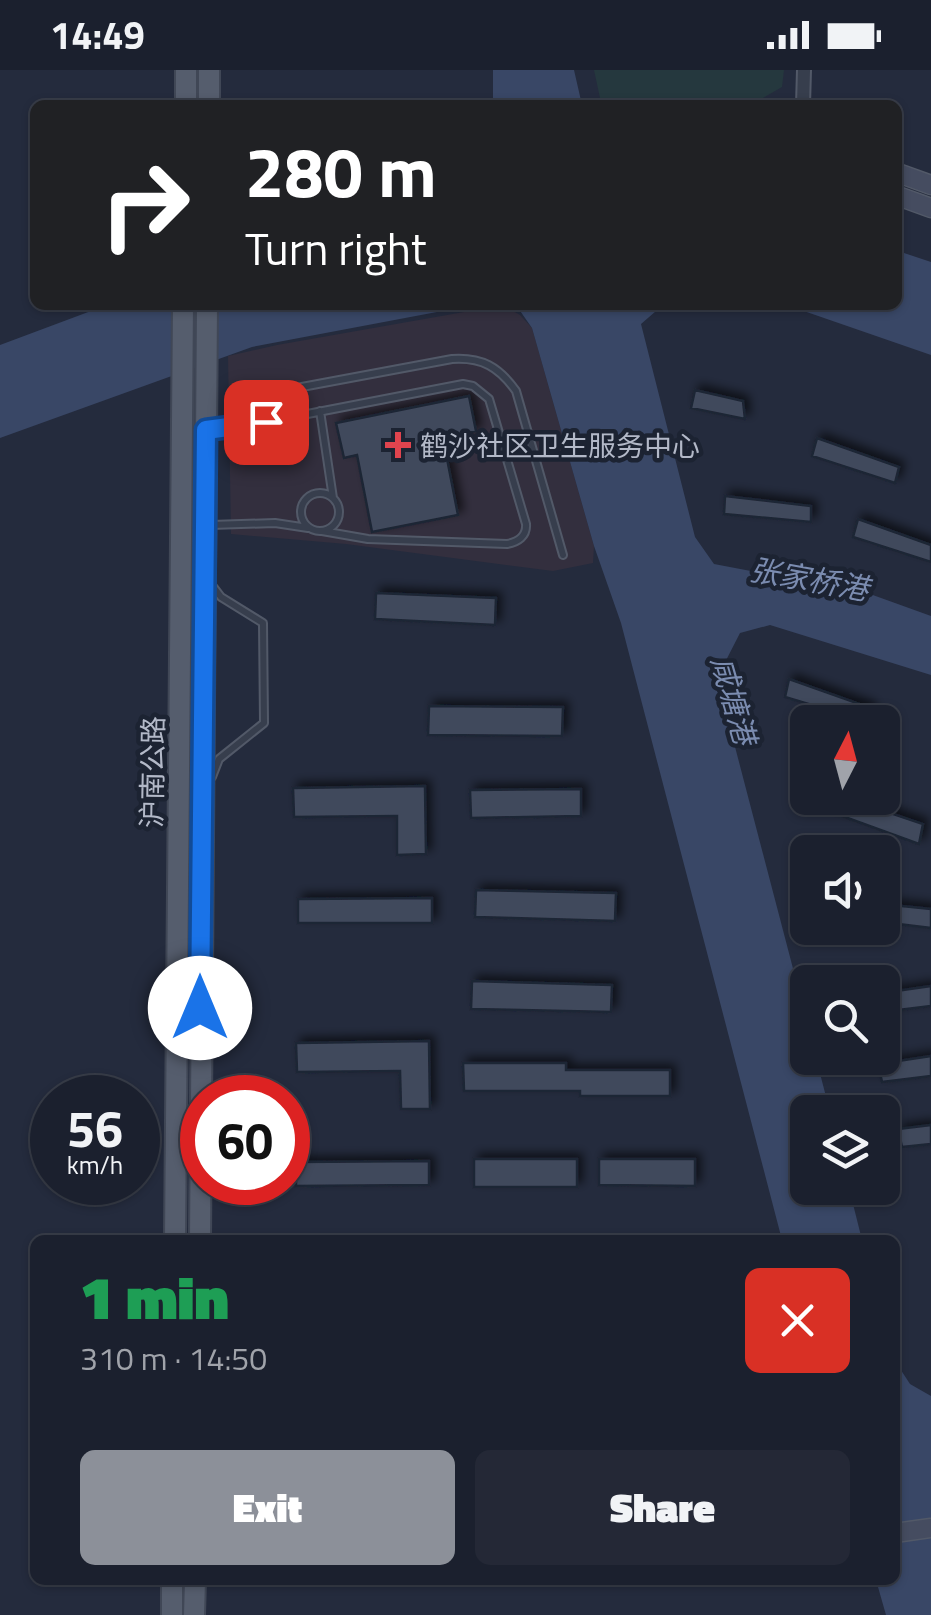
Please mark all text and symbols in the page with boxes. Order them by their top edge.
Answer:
text: 14:49 [50,6,145,64]
text: 280 m [245,118,437,224]
icon: right [80,140,210,270]
text: Turn right [245,214,427,282]
pin [224,380,309,465]
icon: arrive [239,395,294,450]
place label: 鹤沙社区卫生服务中心 [420,424,700,467]
marker: 鹤沙社区卫生服务中心 [385,432,411,458]
water label: 张家桥港 [746,546,876,613]
water label: 咸塘港 [699,650,770,753]
north arrow [790,705,900,815]
map controls [790,705,900,1205]
street label: 沪南公路 [130,716,174,828]
button: sound [790,835,900,945]
position arrow [148,956,252,1060]
button: search [790,965,900,1075]
speed limit sign: 60 [180,1075,310,1205]
text: 56 [67,1090,123,1166]
button: layers [790,1095,900,1205]
text: km/h [67,1146,123,1184]
text: 1 min [80,1251,229,1342]
button: close [745,1268,850,1373]
text: 310 m · 14:50 [80,1334,267,1382]
button: Exit [80,1450,455,1565]
button: Share [475,1450,850,1565]

